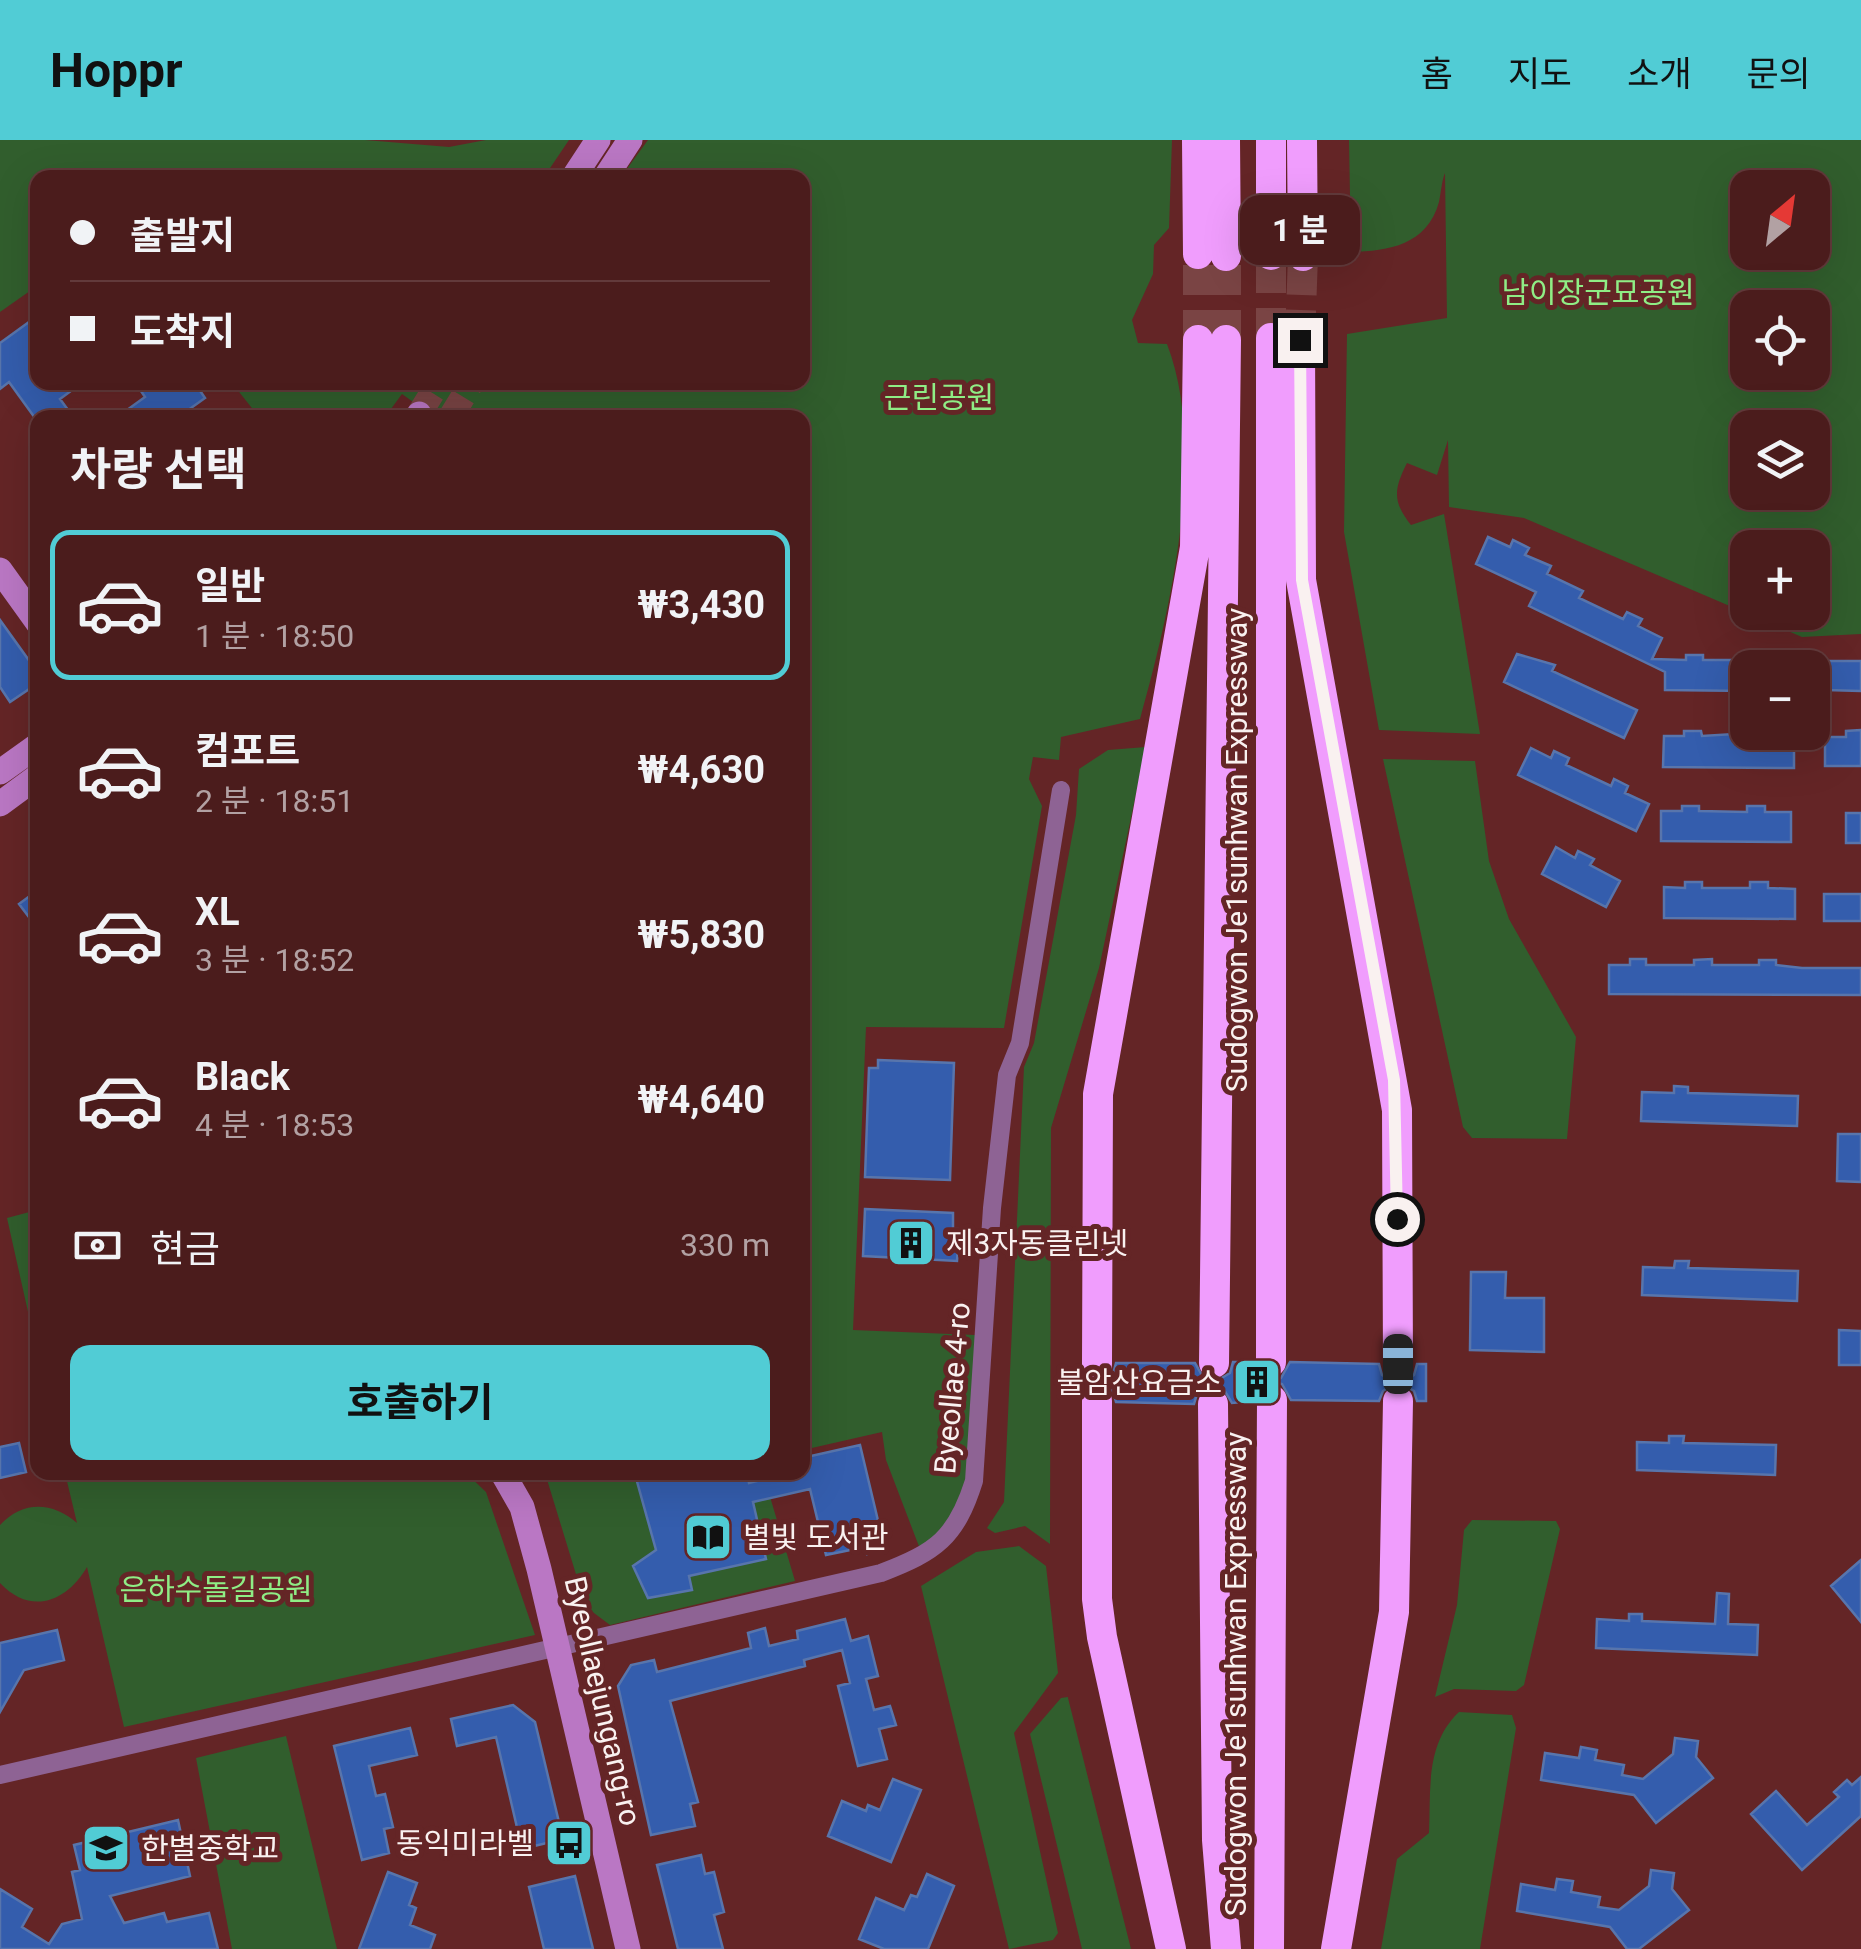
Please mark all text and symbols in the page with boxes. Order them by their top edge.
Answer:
text: Hoppr [50,42,183,99]
text: 홈 [1421,54,1453,95]
text: 지도 [1508,54,1572,95]
text: 소개 [1627,54,1692,95]
text: 문의 [1747,54,1811,95]
north arrow [1730,170,1830,270]
map controls [1730,170,1830,750]
callout: 1 분 [1240,195,1360,265]
text: 1 분 [1272,211,1328,249]
text: 출발지 [130,214,235,258]
park label: 남이장군묘공원 [1501,275,1695,310]
button: locate [1730,290,1830,390]
text: 도착지 [130,310,235,354]
route end [1278,318,1323,363]
park label: 근린공원 [884,380,994,415]
button: layers [1730,410,1830,510]
text: 차량 선택 [70,443,247,496]
button: + [1730,530,1830,630]
icon: car [75,560,165,650]
text: 일반 [195,564,265,608]
text: ₩3,430 [638,583,765,627]
street label: Sudogwon Je1sunhwan Expressway [1219,608,1254,1092]
text: 1 분 · 18:50 [195,617,354,655]
button: − [1730,650,1830,750]
icon: car [75,725,165,815]
text: 컴포트 [195,729,300,773]
text: ₩4,630 [638,748,765,792]
text: 2 분 · 18:51 [195,782,354,820]
icon: car [75,890,165,980]
text: XL [195,890,240,934]
text: ₩5,830 [638,913,765,957]
text: 3 분 · 18:52 [195,941,354,979]
icon: car [75,1055,165,1145]
text: Black [195,1055,290,1099]
text: ₩4,640 [638,1078,765,1122]
text: 4 분 · 18:53 [195,1106,354,1144]
route start [1375,1197,1420,1242]
building icon: 제3자동클린넷 [885,1217,937,1269]
icon: cash [70,1218,125,1273]
text: 330 m [680,1226,770,1264]
place label: 제3자동클린넷 [946,1226,1128,1261]
text: 현금 [150,1227,220,1271]
street label: Byeollae 4-ro [927,1301,977,1475]
car [1383,1334,1413,1394]
button: 호출하기 [70,1345,770,1460]
building icon: 불암산요금소 [1231,1356,1283,1408]
place label: 불암산요금소 [1056,1365,1222,1400]
street label: Sudogwon Je1sunhwan Expressway [1218,1432,1253,1916]
library icon: 별빛 도서관 [682,1511,734,1563]
place label: 별빛 도서관 [743,1520,888,1555]
park label: 은하수돌길공원 [119,1572,313,1607]
street label: Byeollaejungang-ro [557,1573,649,1829]
bus stop icon: 동익미라벨 [543,1817,595,1869]
school or university icon: 한별중학교 [80,1822,132,1874]
place label: 동익미라벨 [396,1826,534,1861]
place label: 한별중학교 [141,1831,279,1866]

